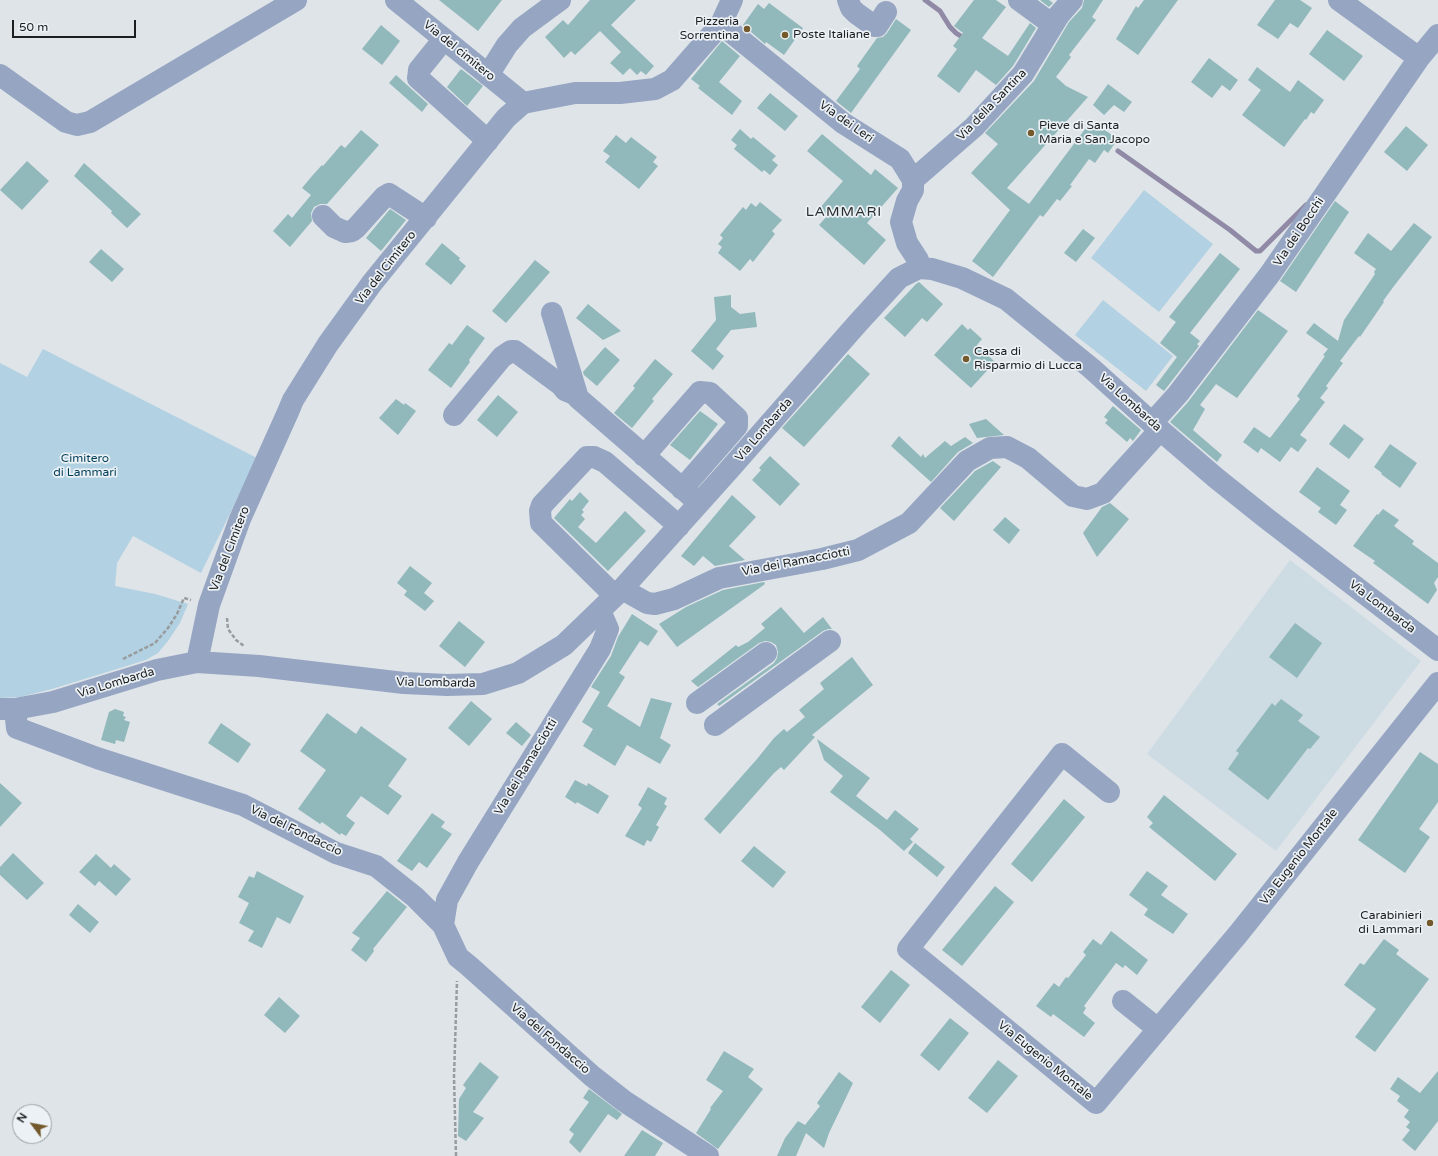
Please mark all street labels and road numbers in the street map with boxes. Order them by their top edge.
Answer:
street label: Via del cimitero [420,18,498,84]
street label: Via della Santina [954,66,1030,144]
street label: Via dei Leri [816,98,876,146]
street label: Via dei Bocchi [1271,195,1327,269]
street label: Via del Cimitero [353,228,419,308]
street label: Via Lombarda [1096,371,1164,435]
street label: Via Lombarda [733,395,795,465]
street label: Via del Cimitero [207,504,253,594]
street label: Via dei Ramacciotti [741,544,851,580]
street label: Via Lombarda [1346,577,1418,637]
street label: Via Lombarda [76,665,156,701]
street label: Via Lombarda [396,675,476,691]
street label: Via dei Ramacciotti [492,716,560,818]
street label: Via del Fondaccio [248,803,344,859]
street label: Via Eugenio Montale [1257,806,1341,908]
street label: Via del Fondaccio [507,1001,593,1077]
street label: Via Eugenio Montale [995,1018,1095,1104]

